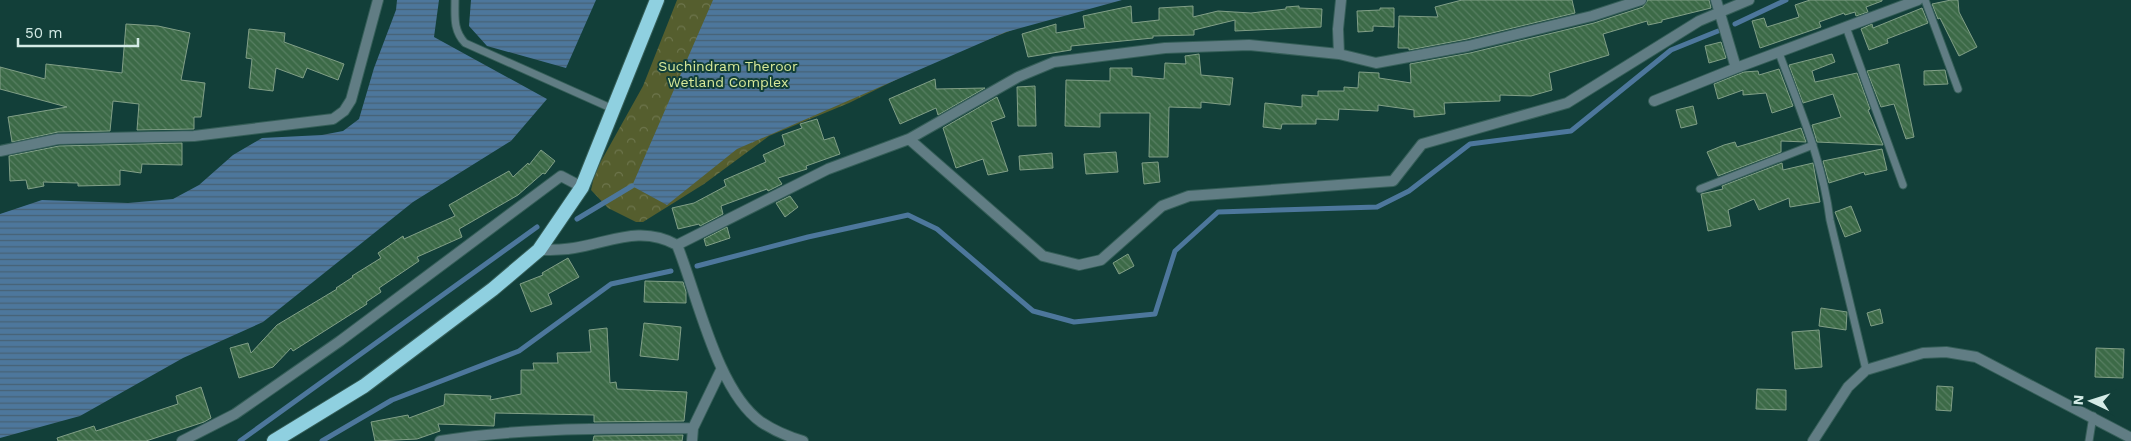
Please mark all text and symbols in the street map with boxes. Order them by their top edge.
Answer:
scale bar [18,15,138,47]
text: 50 m [25,24,62,42]
park label: Suchindram Theroor Wetland Complex [658,58,798,90]
north arrow [2066,376,2116,426]
text: N [2070,394,2086,406]

